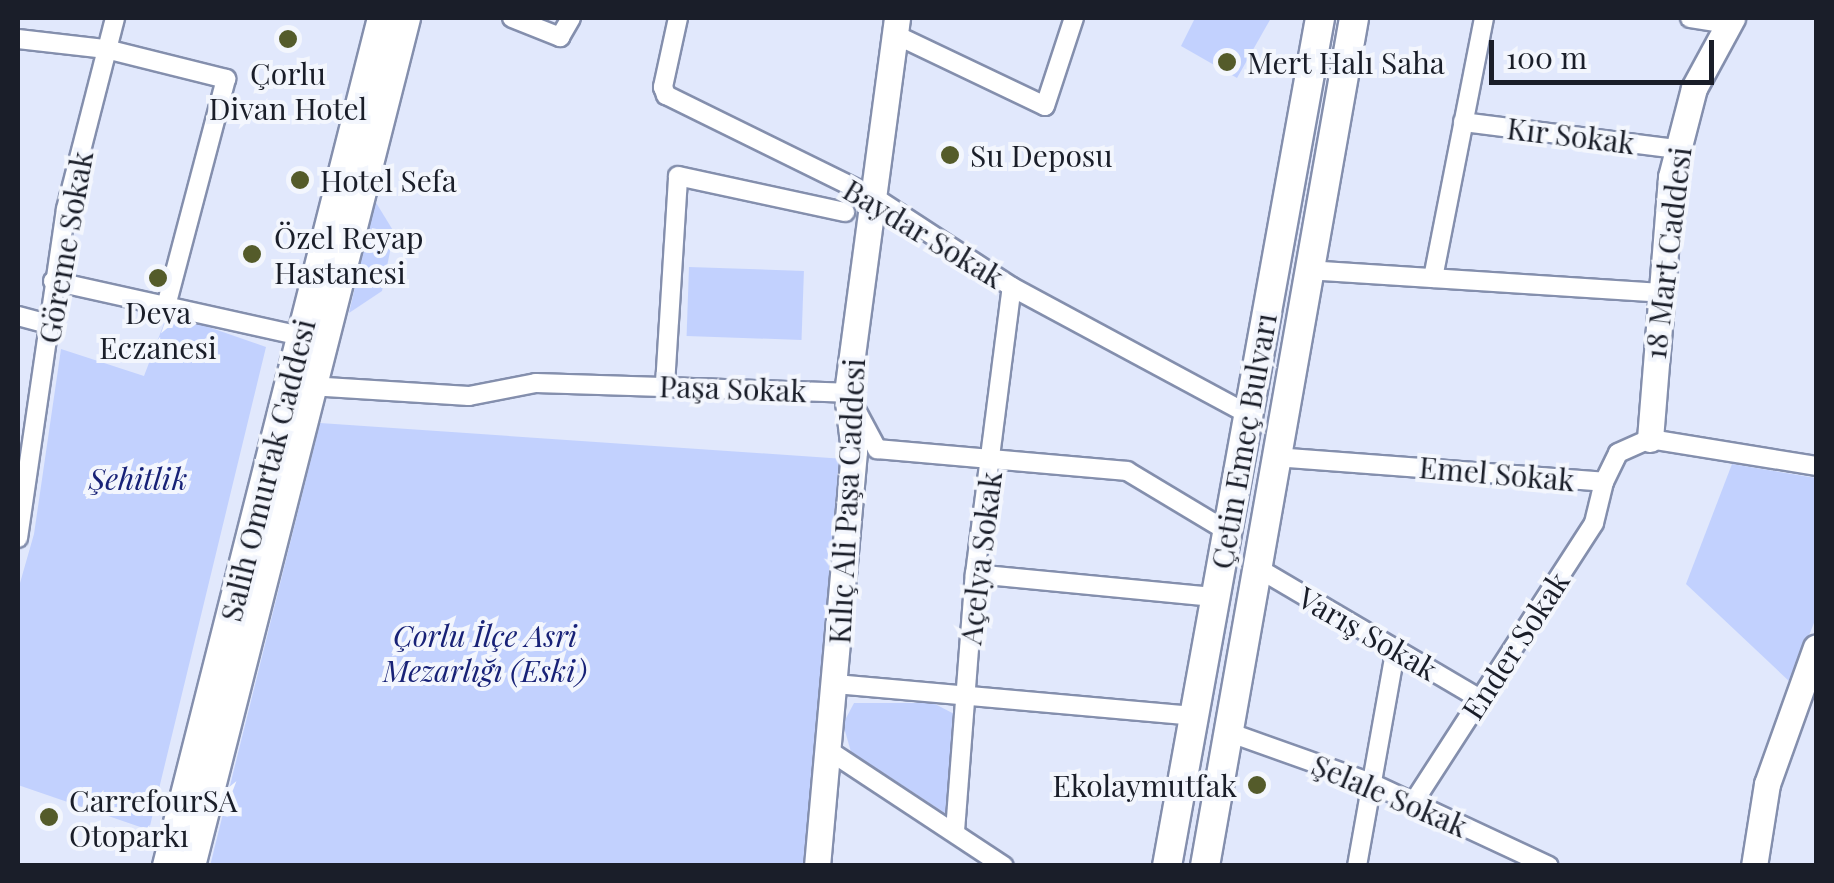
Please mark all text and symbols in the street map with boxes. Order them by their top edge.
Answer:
scale bar [1494,20,1719,82]
marker: Çorlu Divan Hotel [277,28,299,50]
text: 100 m [1506,37,1587,77]
place label: Mert Halı Saha [1247,44,1445,80]
marker: Mert Halı Saha [1216,51,1238,73]
place label: Çorlu Divan Hotel [209,55,367,126]
street label: Kır Sokak [1505,109,1637,161]
place label: Su Deposu [970,137,1113,173]
marker: Su Deposu [939,144,961,166]
street label: 18 Mart Caddesi [1636,144,1698,362]
street label: Göreme Sokak [30,148,100,346]
place label: Hotel Sefa [320,162,457,198]
marker: Hotel Sefa [289,169,311,191]
street label: Baydar Sokak [837,171,1011,295]
place label: Özel Reyap Hastanesi [274,219,423,290]
marker: Özel Reyap Hastanesi [239,241,265,267]
marker: Deva Eczanesi [147,267,169,289]
place label: Deva Eczanesi [99,294,217,364]
street label: Çetin Emeç Bulvarı [1203,310,1283,572]
street label: Salih Omurtak Caddesi [212,315,322,625]
street label: Kılıç Ali Paşa Caddesi [821,356,871,646]
street label: Paşa Sokak [658,367,808,409]
street label: Emel Sokak [1418,448,1576,498]
park label: Şehitlik [89,460,187,496]
street label: Açelya Sokak [951,469,1009,647]
street label: Ender Sokak [1454,564,1576,726]
street label: Varış Sokak [1292,579,1444,687]
park label: Çorlu İlçe Asri Mezarlığı (Eski) [383,617,587,688]
street label: Şelale Sokak [1307,746,1473,844]
place label: Ekolaymutfak [1052,767,1237,803]
marker: Ekolaymutfak [1246,774,1268,796]
place label: CarrefourSA Otoparkı [69,782,237,852]
marker: CarrefourSA Otoparkı [38,806,60,828]

